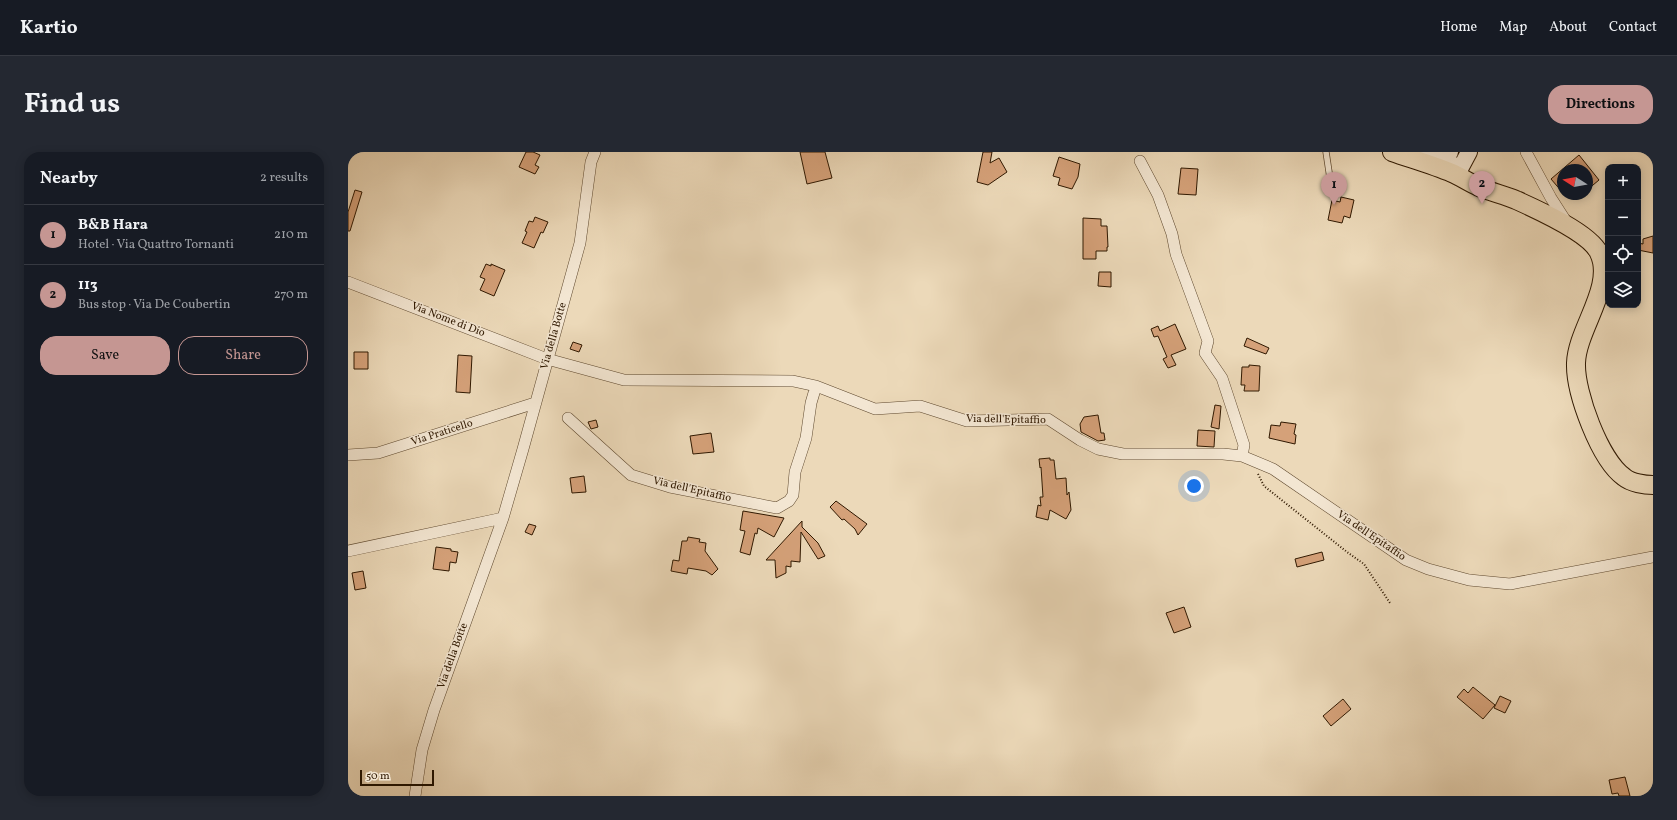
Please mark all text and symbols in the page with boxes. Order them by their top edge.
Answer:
text: Kartio [20,15,78,41]
text: Home [1440,18,1477,37]
text: Map [1499,18,1527,37]
text: About [1549,18,1587,37]
text: Contact [1609,18,1657,37]
text: Find us [24,85,120,124]
button: Directions [1548,85,1653,124]
north arrow [1557,164,1593,200]
map controls [1605,164,1641,308]
button: + [1605,164,1641,200]
text: Nearby [40,167,98,190]
text: 2 results [260,169,308,187]
pin: 2 [1469,171,1495,204]
pin: 1 [1321,172,1347,205]
button: − [1605,200,1641,236]
text: B&B Hara [78,215,148,236]
text: 1 [50,226,56,244]
text: 210 m [274,226,308,244]
text: Hotel · Via Quattro Tornanti [78,236,234,254]
button: locate [1605,236,1641,272]
button: layers [1605,272,1641,308]
text: 113 [78,275,98,296]
text: 2 [50,286,56,304]
text: 270 m [274,286,308,304]
text: Bus stop · Via De Coubertin [78,296,231,314]
street label: Via Nome di Dio [409,299,487,341]
street label: Via della Botte [537,301,571,371]
button: Save [40,336,170,375]
button: Share [178,336,308,375]
street label: Via dell'Epitaffio [966,412,1046,428]
street label: Via Praticello [409,416,475,450]
street label: Via dell'Epitaffio [651,474,733,506]
your location [1184,476,1204,496]
street label: Via dell'Epitaffio [1334,507,1408,565]
street label: Via della Botte [434,621,472,691]
scale bar [360,768,434,787]
text: 50 m [366,769,390,784]

